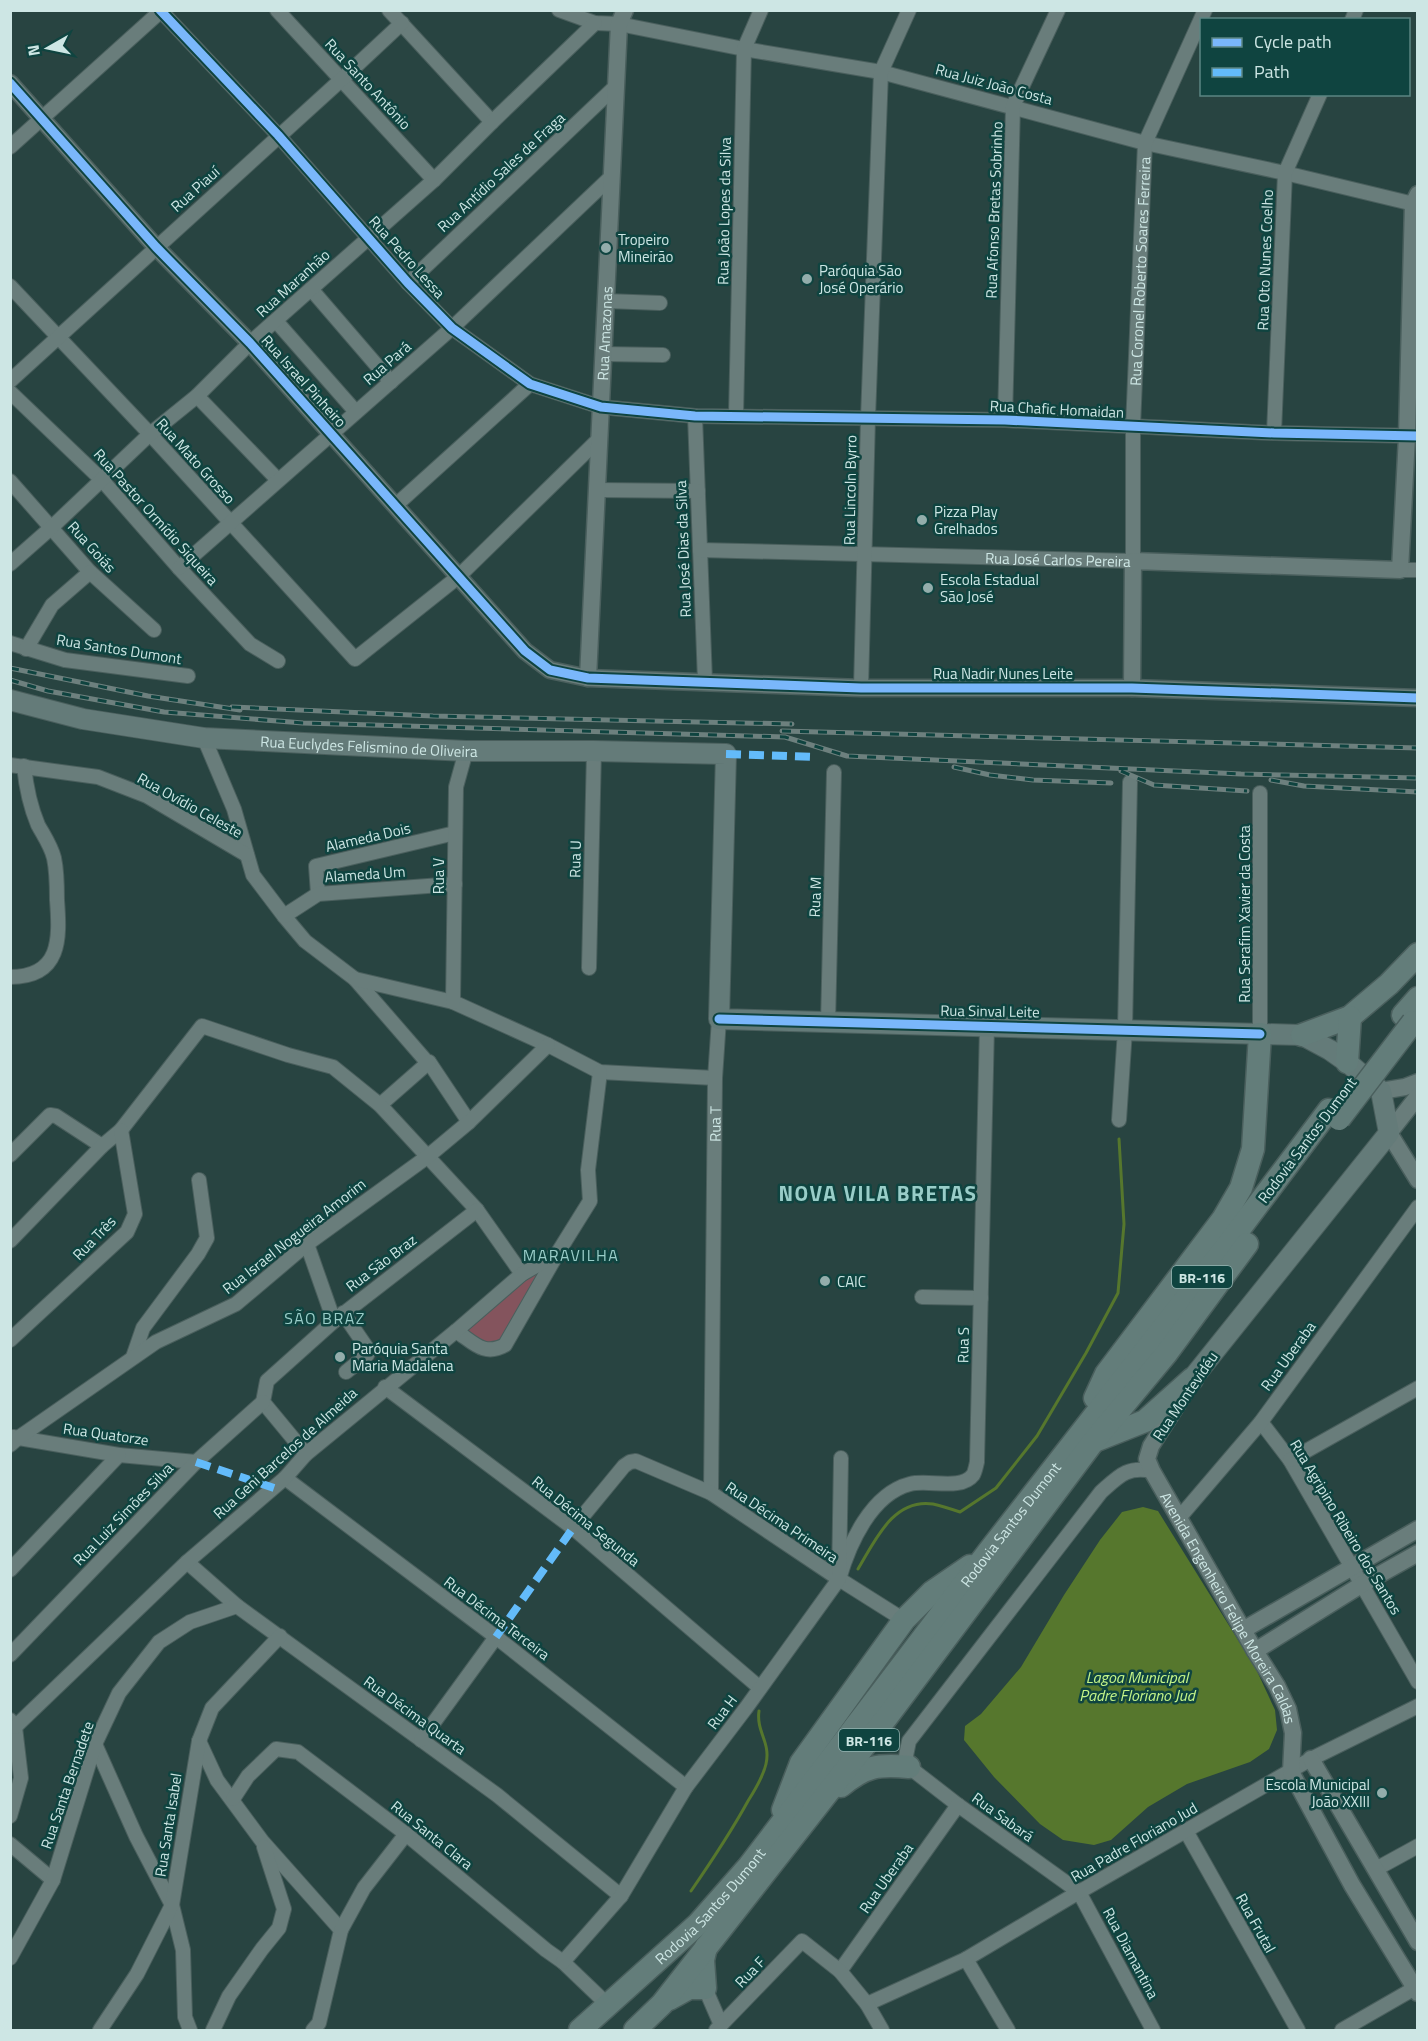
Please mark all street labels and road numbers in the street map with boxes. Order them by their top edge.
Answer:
street label: Rua Santo Antônio [320,33,417,135]
street label: Rua Juiz João Costa [933,57,1056,111]
street label: Rua Antídio Sales de Fraga [432,106,570,237]
street label: Rua Afonso Bretas Sobrinho [979,121,1009,299]
street label: Rua João Lopes da Silva [711,136,737,285]
street label: Rua Coronel Roberto Soares Ferreira [1123,156,1156,386]
street label: Rua Piauí [165,160,226,217]
street label: Rua Oto Nunes Coelho [1251,189,1279,331]
street label: Rua Pedro Lessa [363,210,451,304]
street label: Rua Maranhão [251,244,335,322]
street label: Rua Amazonas [591,286,618,381]
street label: Rua Israel Pinheiro [256,330,352,433]
street label: Rua Pará [358,335,416,390]
street label: Rua Chafic Homaidan [989,394,1125,424]
street label: Rua Mato Grosso [151,413,241,509]
street label: Rua Lincoln Byrro [838,435,862,545]
street label: Rua Pastor Ormídio Siqueira [88,443,224,591]
street label: Rua José Dias da Silva [669,480,697,618]
street label: Rua Goiás [62,516,122,578]
street label: Rua José Carlos Pereira [985,546,1131,572]
street label: Rua Santos Dumont [55,628,184,670]
street label: Rua Nadir Nunes Leite [933,662,1073,685]
street label: Rua Euclydes Felismino de Oliveira [260,729,478,763]
street label: Rua Ovídio Celeste [133,767,247,843]
street label: Alameda Dois [323,816,413,858]
street label: Rua Serafim Xavier da Costa [1233,825,1256,1003]
street label: Rua U [563,840,587,878]
street label: Rua V [427,857,450,894]
street label: Alameda Um [324,860,406,888]
street label: Rua M [803,876,827,918]
street label: Rua Sinval Leite [940,999,1040,1023]
street label: Rodovia Santos Dumont [1252,1072,1363,1208]
street label: Rua T [703,1106,726,1142]
street label: Rua Israel Nogueira Amorim [217,1173,371,1299]
street label: Rua Três [67,1211,121,1265]
street label: Rua São Braz [341,1229,421,1297]
road number: BR-116 [1172,1266,1232,1288]
street label: Rua Uberaba [1255,1316,1321,1396]
street label: Rua S [951,1327,975,1363]
street label: Rua Montevidéu [1147,1347,1223,1445]
street label: Rua Geni Barcelos de Almeida [208,1382,363,1524]
street label: Rua Quatorze [62,1417,150,1451]
street label: Rua Agripino Ribeiro dos Santos [1284,1435,1408,1619]
street label: Rodovia Santos Dumont [954,1456,1066,1592]
street label: Rua Luiz Simões Silva [68,1457,179,1571]
street label: Rua Décima Segunda [527,1470,645,1572]
street label: Rua Décima Primeira [721,1476,843,1569]
street label: Avenida Engenheiro Felipe Moreira Caldas [1155,1488,1302,1726]
street label: Rua Décima Terceira [439,1570,555,1666]
street label: Rua Décima Quarta [359,1670,471,1760]
street label: Rua H [701,1690,743,1734]
street label: Rua Santa Bernadete [34,1718,100,1852]
road number: BR-116 [839,1729,899,1751]
street label: Rua Santa Isabel [148,1771,188,1879]
street label: Rua Sabará [967,1787,1039,1848]
street label: Rua Santa Clara [386,1795,478,1876]
street label: Rua Padre Floriano Jud [1066,1796,1202,1888]
street label: Rua Uberaba [853,1838,919,1918]
street label: Rodovia Santos Dumont [649,1842,771,1969]
street label: Rua Frutal [1230,1889,1282,1957]
street label: Rua Diamantina [1097,1903,1165,2003]
street label: Rua F [729,1951,771,1993]

